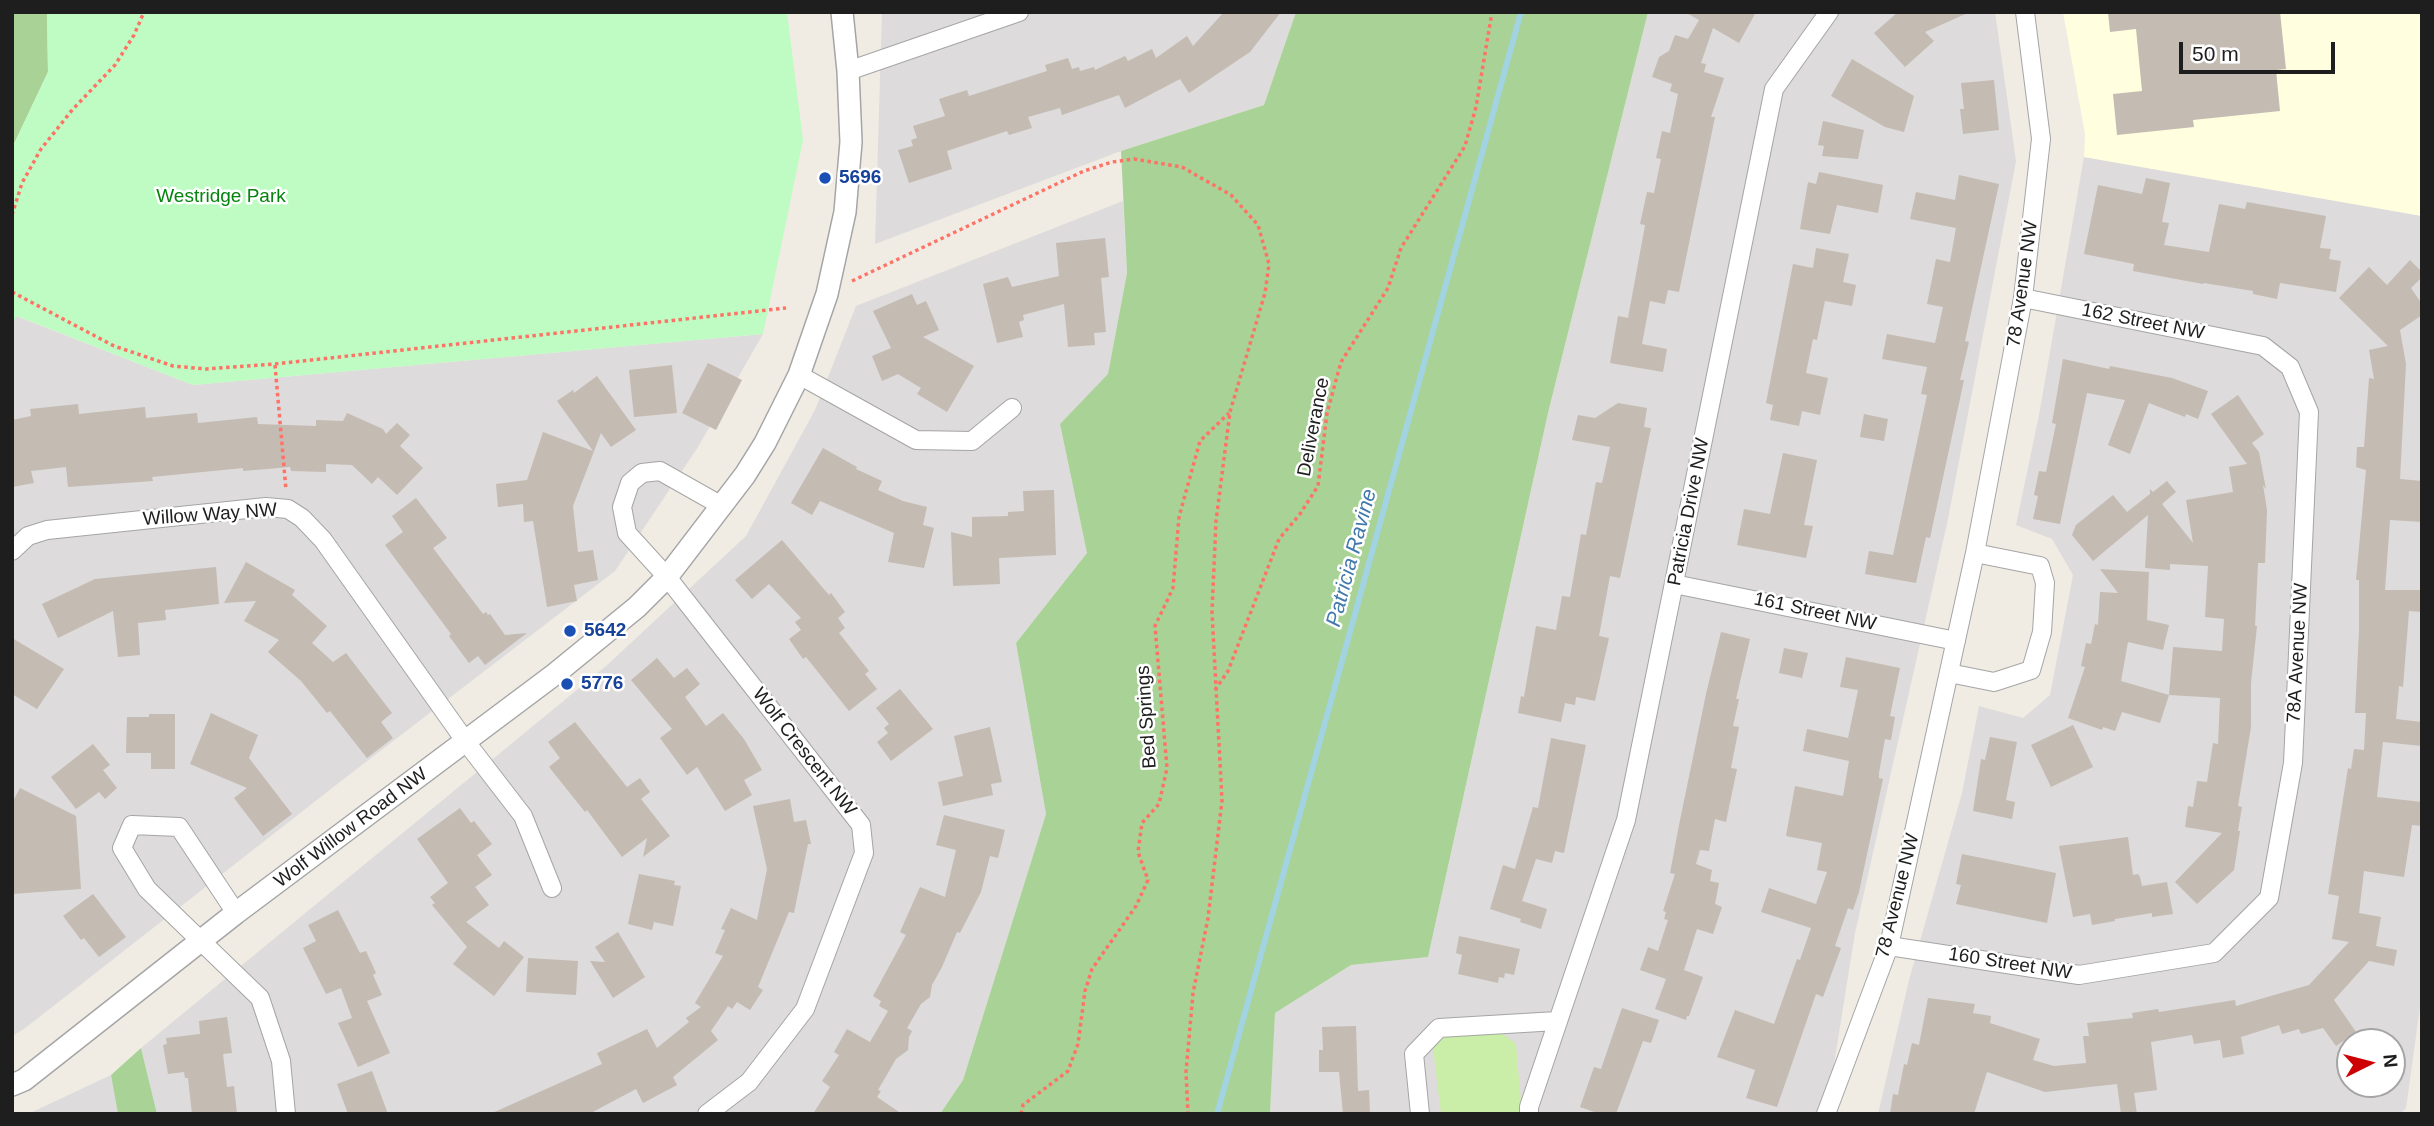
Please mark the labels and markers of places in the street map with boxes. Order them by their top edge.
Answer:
place label: 5696 [839,167,881,189]
marker: 5696 [817,170,833,186]
place label: 5642 [584,620,626,642]
marker: 5642 [562,623,578,639]
place label: 5776 [581,673,623,695]
marker: 5776 [559,676,575,692]

